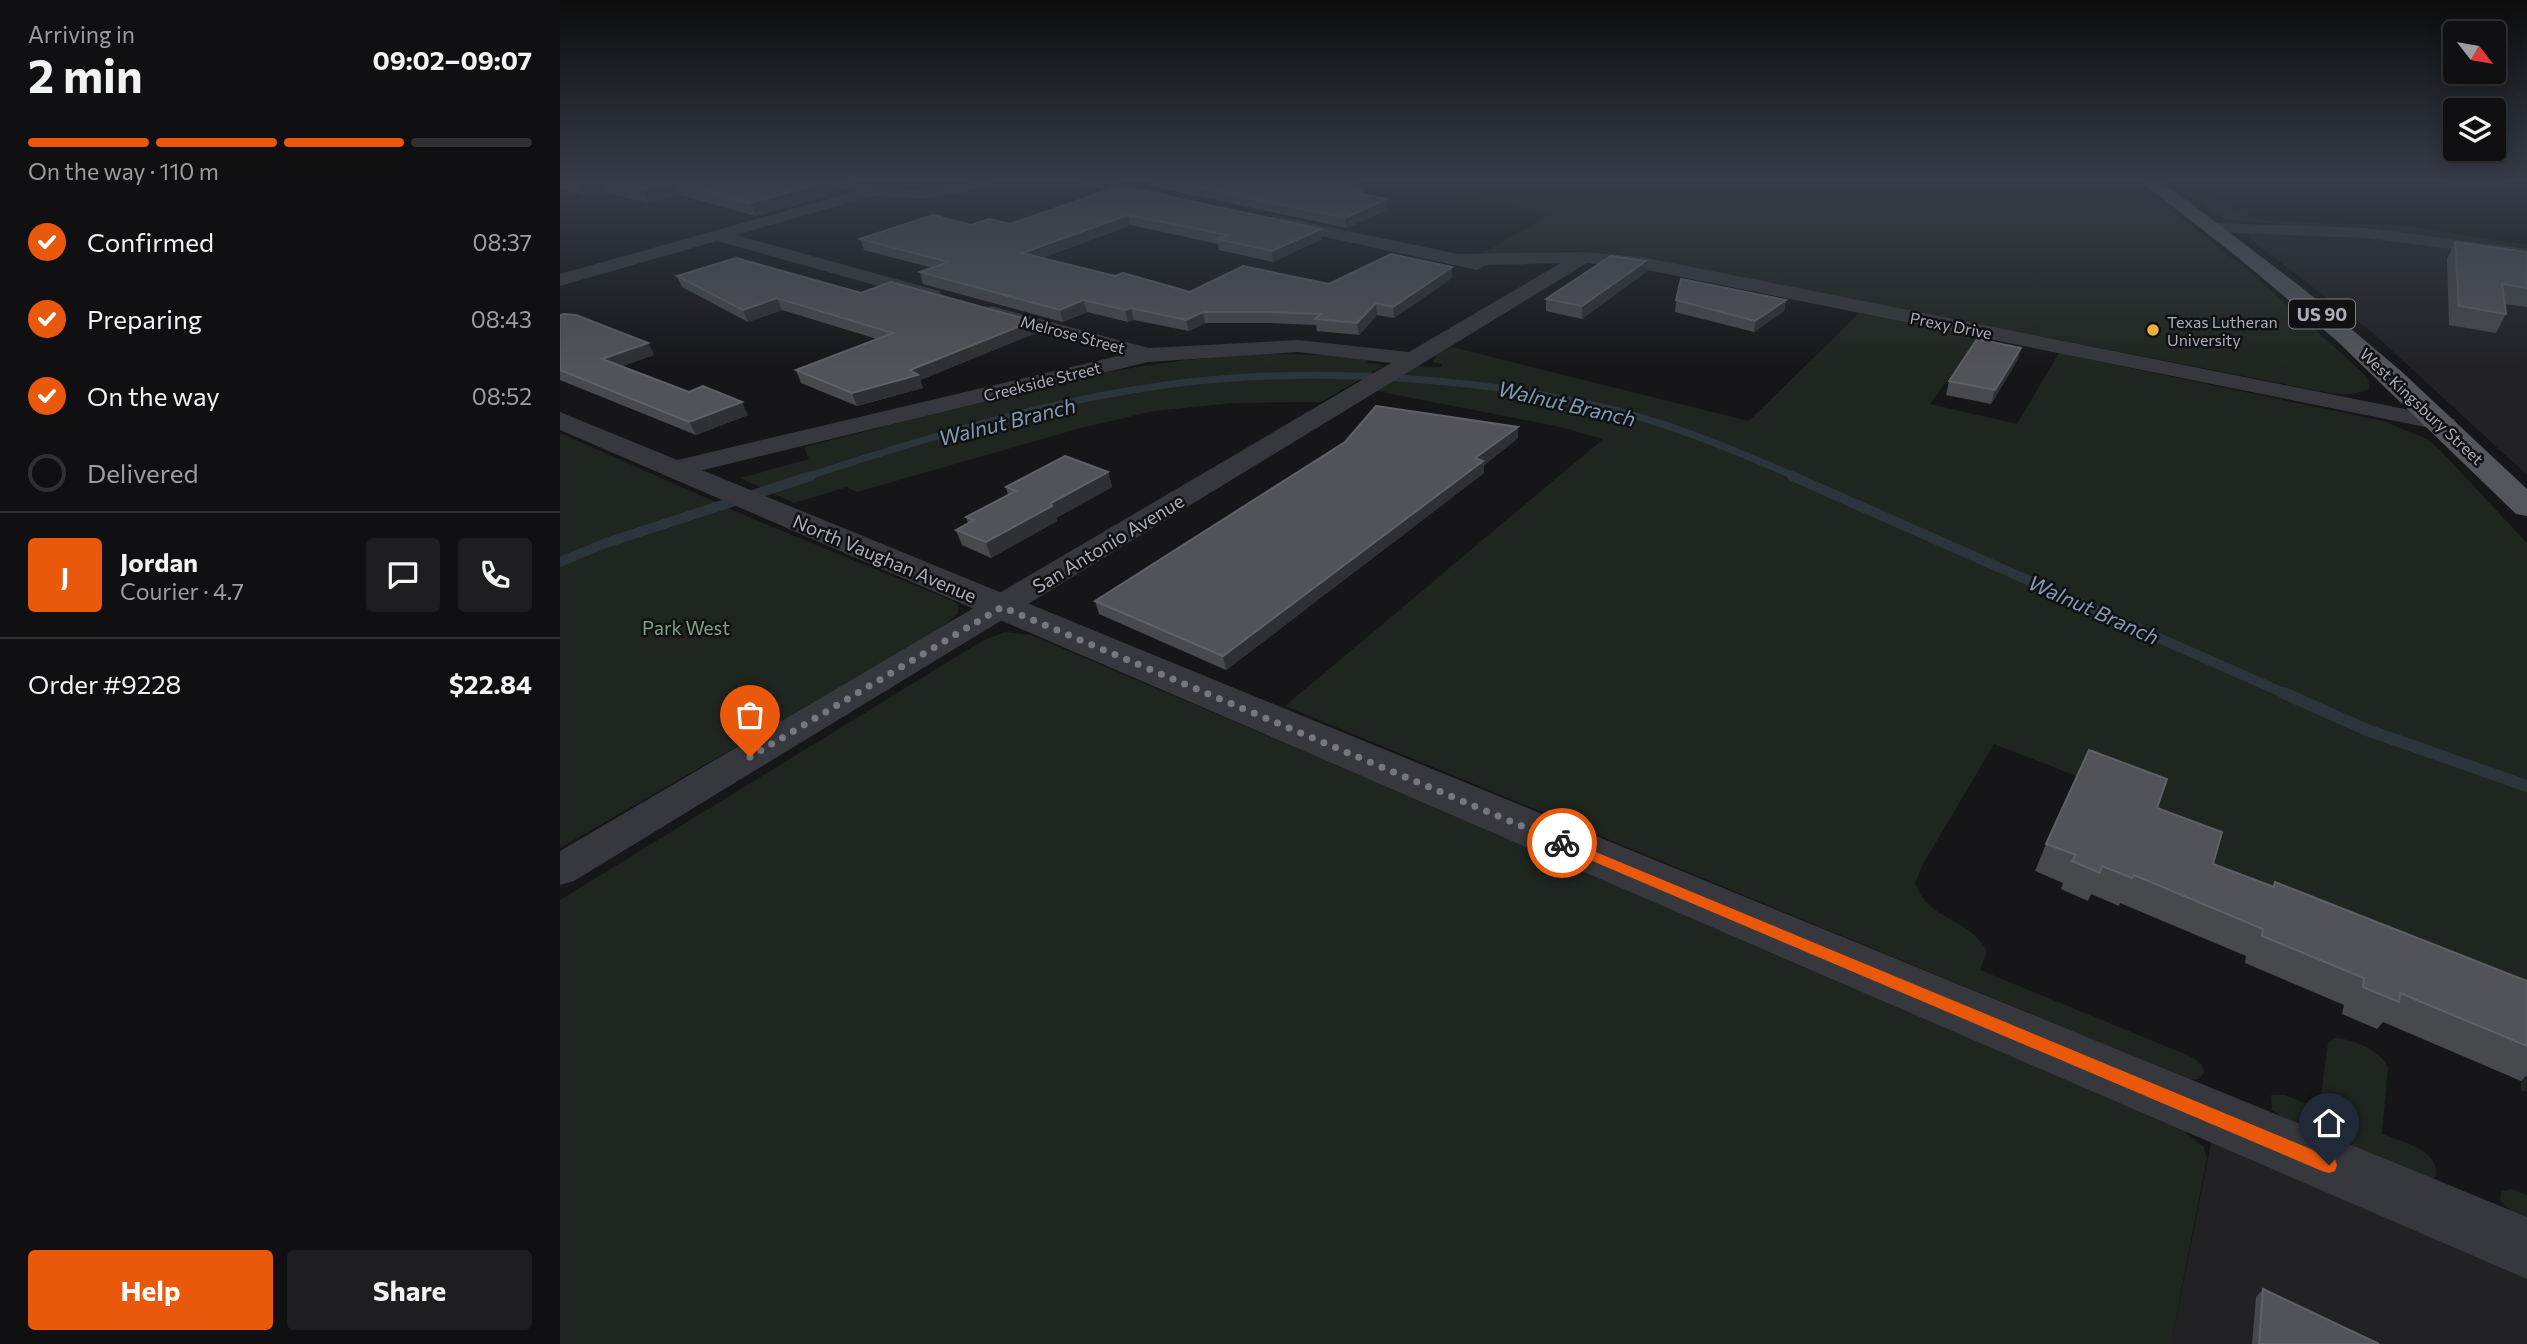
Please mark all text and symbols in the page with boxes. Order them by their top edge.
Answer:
text: Arriving in [28,20,135,48]
north arrow [2443,21,2506,84]
map controls [2443,21,2506,161]
text: 09:02–09:07 [372,44,532,75]
text: 2 min [28,46,143,102]
button: layers [2443,98,2506,161]
text: On the way · 110 m [28,157,219,185]
icon: check [28,223,66,261]
text: Confirmed [87,226,214,257]
text: 08:37 [472,228,532,256]
icon: check [28,300,66,338]
road number: US 90 [2289,300,2355,328]
text: Preparing [87,303,202,334]
text: 08:43 [471,305,532,333]
street label: Prexy Drive [1908,308,1994,342]
street label: Melrose Street [1019,311,1128,357]
place label: Texas Lutheran University [2167,312,2278,349]
marker: Texas Lutheran University [2145,322,2161,338]
street label: West Kingsbury Street [2356,344,2488,468]
street label: Creekside Street [981,357,1103,405]
water label: Walnut Branch [1496,375,1638,431]
icon: check [28,377,66,415]
text: On the way [87,380,220,411]
text: 08:52 [472,382,532,410]
water label: Walnut Branch [936,392,1078,450]
text: Delivered [87,457,198,488]
street label: San Antonio Avenue [1028,489,1188,597]
street label: North Vaughan Avenue [790,509,980,607]
button: chat [366,538,440,612]
button: phone [458,538,532,612]
text: Jordan [120,546,198,577]
text: J [61,560,69,591]
water label: Walnut Branch [2025,569,2163,649]
text: Courier · 4.7 [120,577,244,605]
park label: Park West [642,616,730,639]
text: Order #9228 [28,668,181,699]
text: $22.84 [449,668,532,699]
pin [720,685,780,757]
icon: bag [731,696,769,734]
courier [1527,808,1597,878]
icon: bike [1543,824,1581,862]
pin [2299,1093,2359,1165]
icon: home [2310,1104,2348,1142]
button: Help [28,1250,273,1330]
button: Share [287,1250,532,1330]

